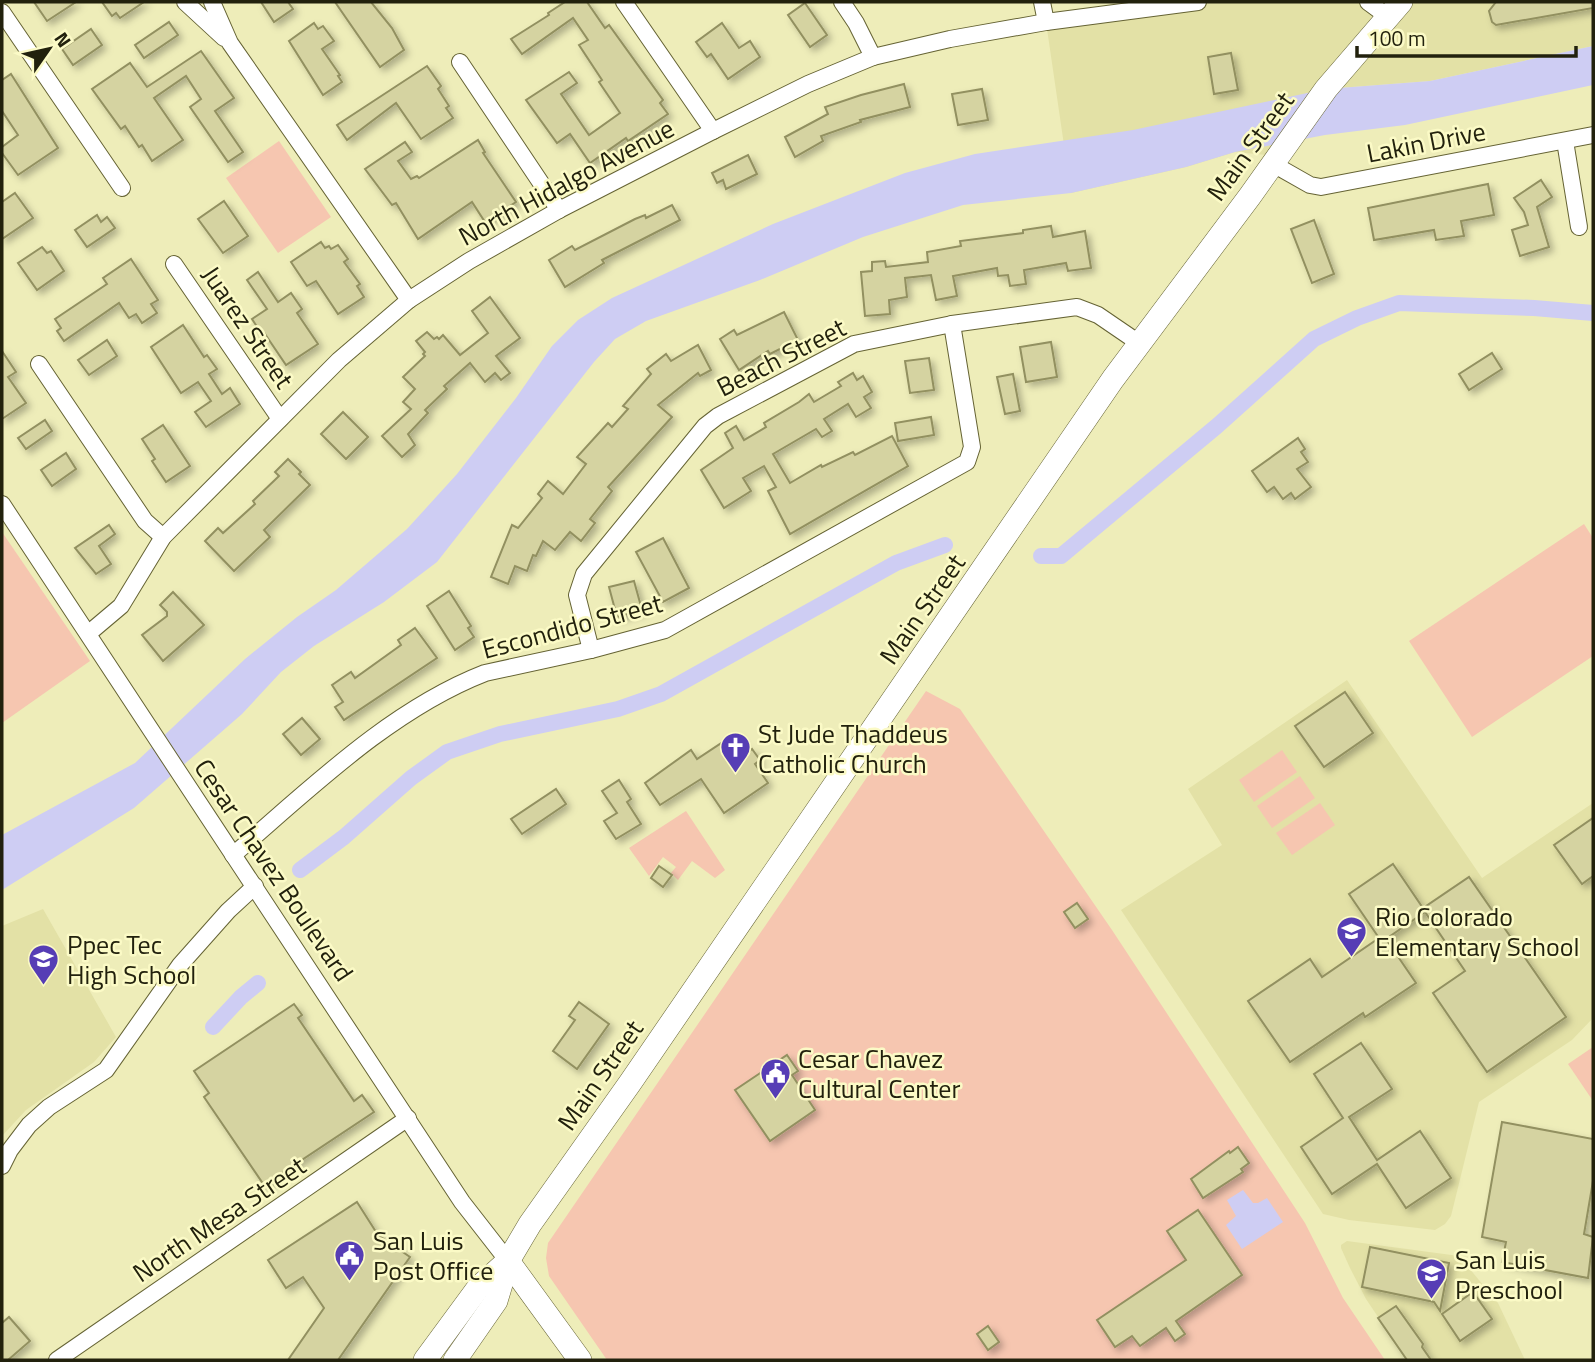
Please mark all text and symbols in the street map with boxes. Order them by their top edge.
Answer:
north arrow [14,14,84,84]
scale bar [1357,14,1576,58]
text: 100 m [1368,22,1425,54]
text: N [48,26,79,53]
street label: Main Street [1197,83,1303,209]
street label: North Hidalgo Avenue [451,109,681,255]
street label: Lakin Drive [1363,111,1489,173]
street label: Juarez Street [192,258,304,396]
street label: Beach Street [710,308,852,406]
street label: Main Street [870,546,974,672]
street label: Escondido Street [478,583,666,669]
place label: St Jude Thaddeus Catholic Church [758,714,948,783]
church icon: St Jude Thaddeus Catholic Church [718,731,752,775]
street label: Cesar Chavez Boulevard [185,751,363,989]
place label: Rio Colorado Elementary School [1375,897,1580,966]
school or university icon: Rio Colorado Elementary School [1335,914,1369,958]
place label: Ppec Tec High School [67,925,196,994]
school or university icon: Ppec Tec High School [27,942,61,986]
street label: Main Street [548,1012,652,1138]
place label: Cesar Chavez Cultural Center [798,1039,961,1108]
public building icon: Cesar Chavez Cultural Center [758,1056,792,1100]
street label: North Mesa Street [124,1146,314,1292]
place label: San Luis Post Office [373,1221,493,1290]
public building icon: San Luis Post Office [333,1238,367,1282]
place label: San Luis Preschool [1455,1240,1563,1309]
school or university icon: San Luis Preschool [1415,1257,1449,1301]

